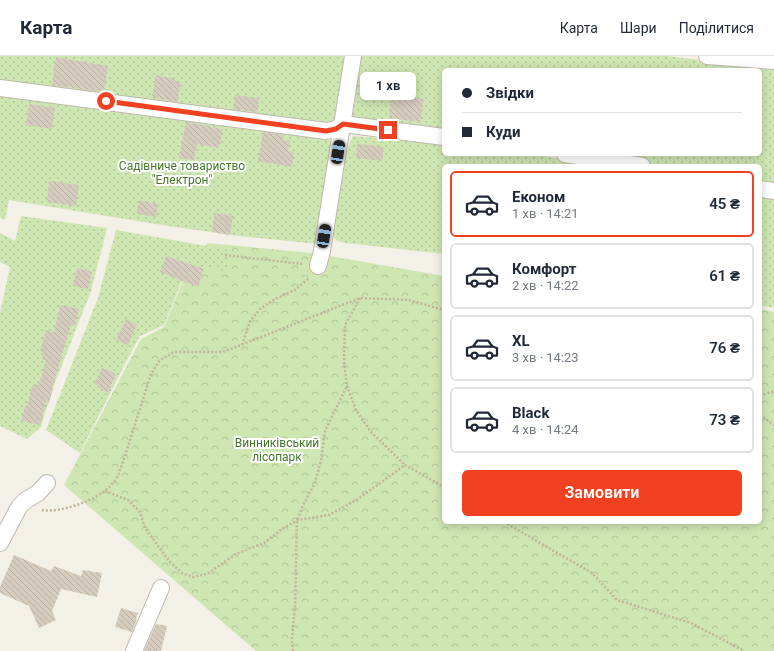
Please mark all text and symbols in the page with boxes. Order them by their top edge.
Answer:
text: Карта [20,16,72,39]
text: Карта [560,20,598,36]
text: Шари [620,20,657,36]
text: Поділитися [679,20,754,36]
callout: 1 хв [360,72,416,100]
text: 1 хв [376,78,400,93]
text: Звідки [486,84,534,102]
route start [97,92,115,110]
route end [379,121,397,139]
text: Куди [486,123,520,141]
car [330,139,346,165]
park label: Садівниче товариство "Електрон" [119,159,245,187]
icon: car [464,186,500,222]
text: Економ [512,188,565,206]
text: 45 ₴ [709,195,740,213]
text: 1 хв · 14:21 [512,206,579,221]
car [316,223,332,249]
icon: car [464,258,500,294]
text: Комфорт [512,260,576,278]
text: 61 ₴ [709,267,740,285]
text: 2 хв · 14:22 [512,278,579,293]
icon: car [464,330,500,366]
text: XL [512,332,530,350]
text: 76 ₴ [709,339,740,357]
text: 3 хв · 14:23 [512,350,579,365]
icon: car [464,402,500,438]
text: Black [512,404,549,422]
text: 73 ₴ [709,411,740,429]
text: 4 хв · 14:24 [512,422,579,437]
park label: Винниківський лісопарк [235,436,319,464]
button: Замовити [462,470,742,516]

